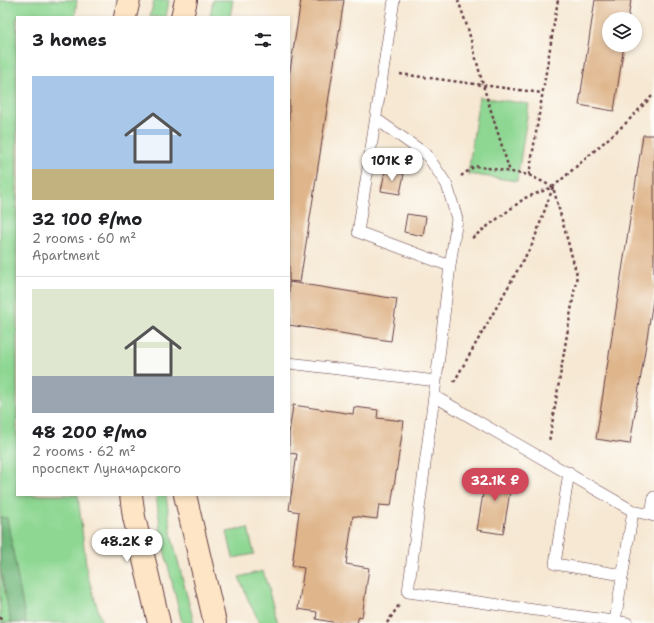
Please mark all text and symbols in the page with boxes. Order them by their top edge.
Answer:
map controls [602,12,642,52]
button: layers [602,12,642,52]
text: 3 homes [32,29,107,51]
icon: filters [252,29,274,51]
icon: home [117,102,189,174]
pin: 101K ₽ [359,148,425,182]
text: 101K ₽ [371,152,413,169]
text: 32 100 ₽/mo [32,208,142,230]
text: 2 rooms · 60 m² [32,230,136,247]
text: Apartment [32,247,100,264]
icon: home [117,315,189,387]
text: 48 200 ₽/mo [32,421,147,443]
text: 2 rooms · 62 m² [32,443,136,460]
text: проспект Луначарского [32,460,181,477]
pin: 32.1K ₽ [458,468,532,502]
text: 32.1K ₽ [471,472,519,489]
pin: 48.2K ₽ [90,529,164,563]
text: 48.2K ₽ [101,533,153,550]

